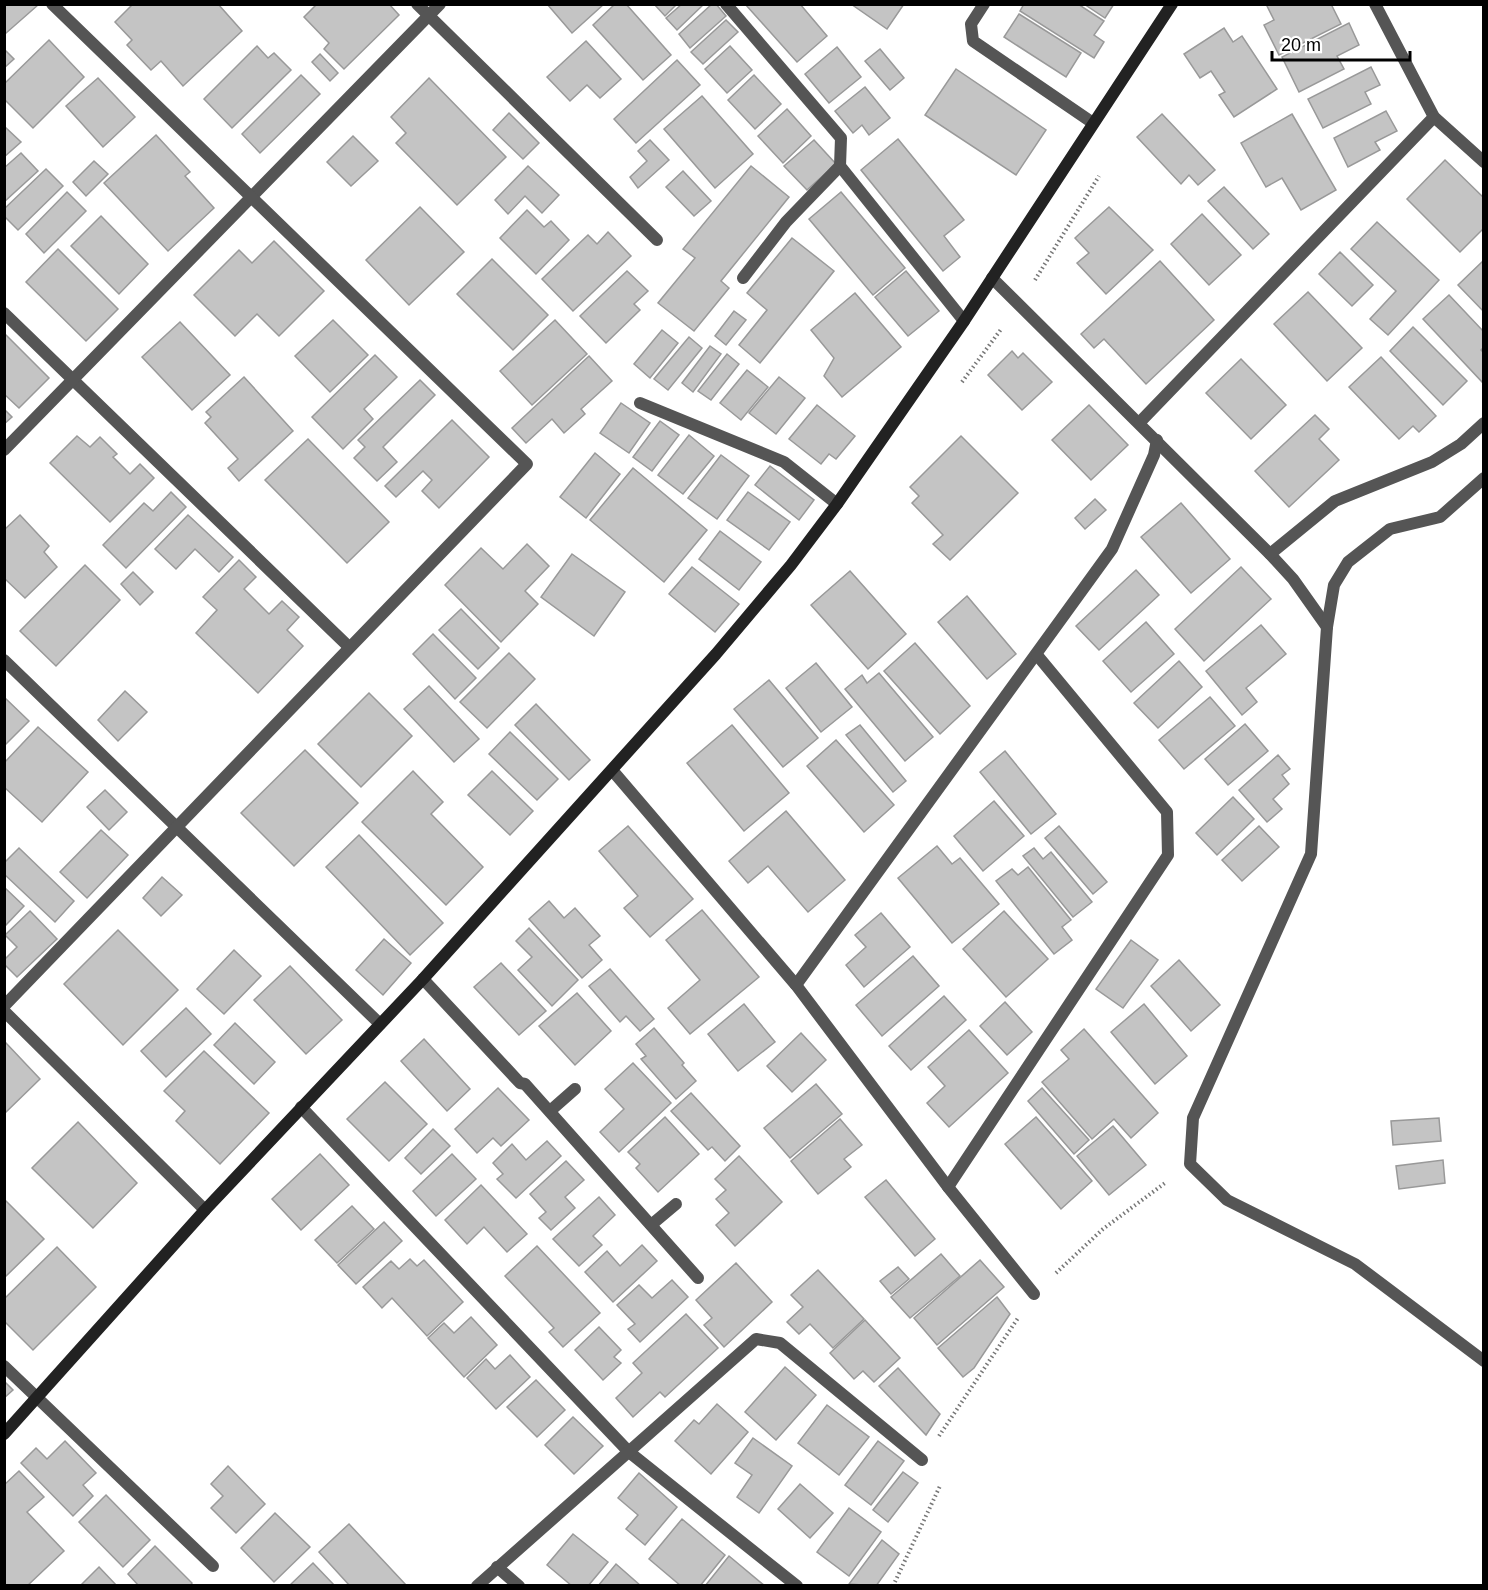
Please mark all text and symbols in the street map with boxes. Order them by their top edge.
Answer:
scale bar [1272,24,1410,62]
text: 20 m [1281,35,1321,55]

